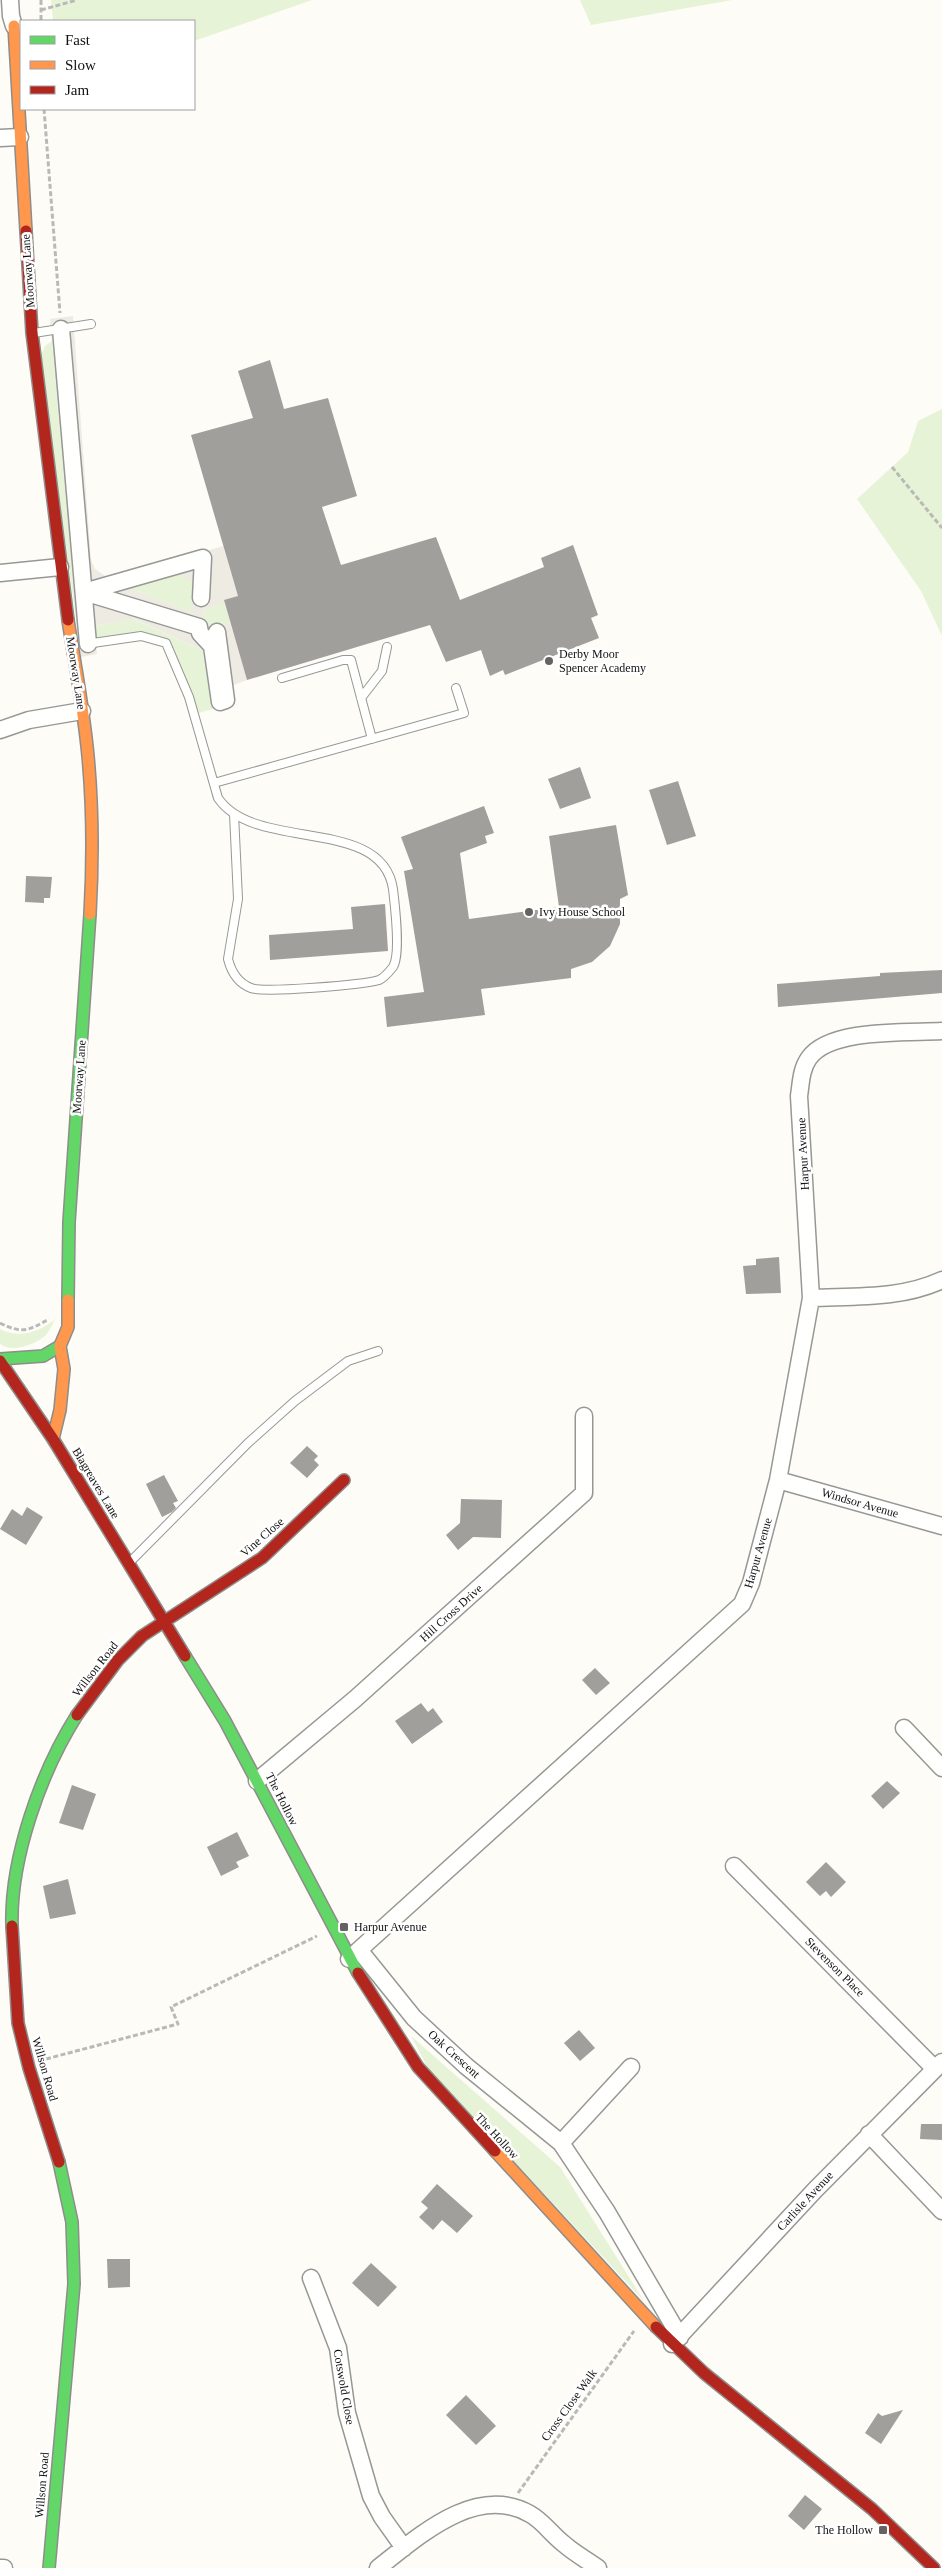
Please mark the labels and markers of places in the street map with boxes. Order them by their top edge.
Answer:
place label: Derby Moor Spencer Academy [559,647,646,675]
marker: Derby Moor Spencer Academy [543,655,555,667]
place label: Ivy House School [539,905,626,919]
marker: Ivy House School [523,906,535,918]
place label: Harpur Avenue [354,1920,427,1934]
marker: Harpur Avenue [338,1921,350,1933]
place label: The Hollow [815,2523,873,2537]
marker: The Hollow [877,2524,889,2536]

